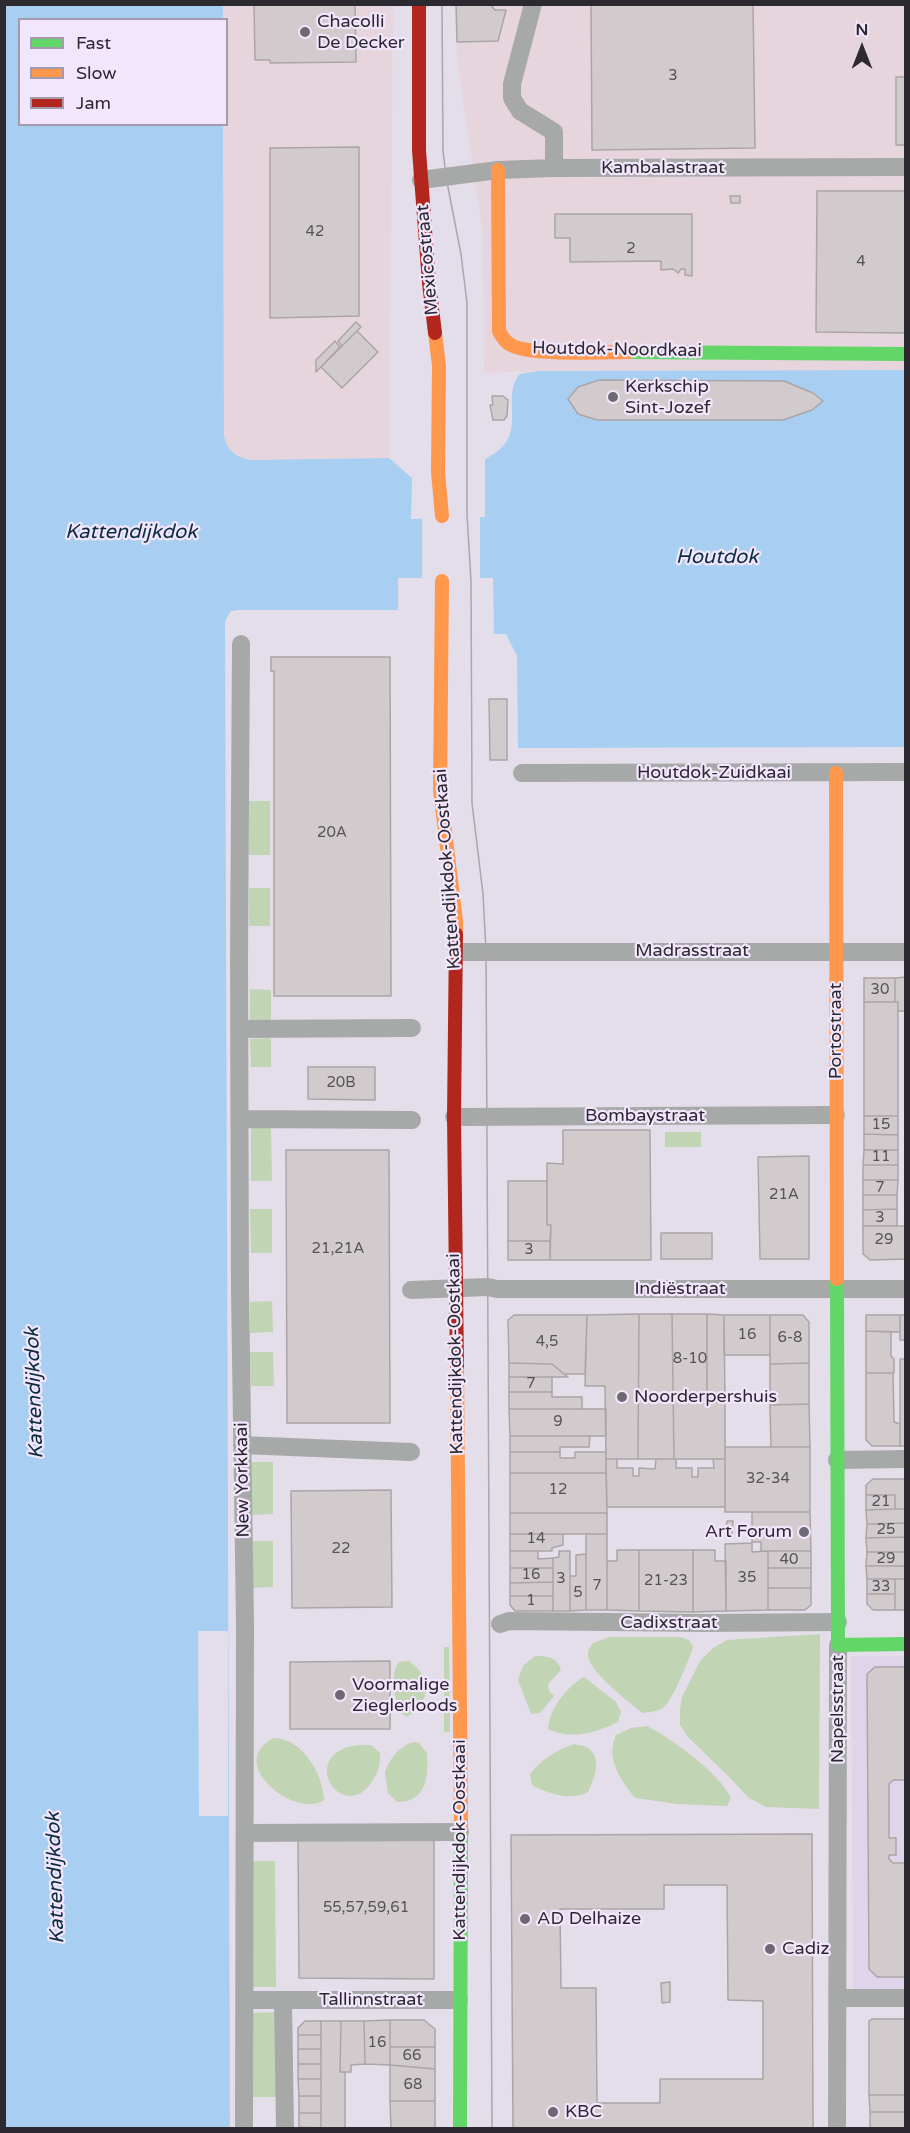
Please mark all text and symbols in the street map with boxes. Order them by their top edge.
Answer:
place label: Chacolli De Decker [317,11,405,54]
legend [18,18,228,126]
north arrow [832,18,892,78]
text: N [856,20,868,40]
marker: Chacolli De Decker [298,25,312,39]
text: Fast [76,32,111,54]
text: Slow [76,62,117,84]
house number: 3 [668,67,678,85]
text: Jam [76,92,111,114]
street label: Kambalastraat [601,157,725,179]
street label: Mexicostraat [412,204,444,316]
house number: 42 [306,223,324,241]
house number: 2 [626,240,636,258]
house number: 4 [856,253,866,271]
street label: Houtdok-Noordkaai [532,338,702,362]
place label: Kerkschip Sint-Jozef [625,376,711,418]
marker: Kerkschip Sint-Jozef [606,390,620,404]
water label: Kattendijkdok [65,521,197,545]
water label: Houtdok [676,546,758,570]
street label: Houtdok-Zuidkaai [637,762,791,784]
street label: Kattendijkdok-Oostkaai [430,768,466,970]
house number: 20A [317,824,347,842]
street label: Madrasstraat [635,940,749,962]
house number: 30 [871,981,889,999]
street label: Portostraat [825,983,847,1079]
house number: 20B [326,1074,356,1092]
street label: Bombaystraat [585,1105,705,1127]
house number: 15 [872,1116,890,1134]
house number: 11 [872,1148,890,1166]
house number: 7 [875,1179,885,1197]
house number: 21A [769,1186,799,1204]
house number: 3 [875,1209,885,1227]
house number: 29 [875,1231,893,1249]
house number: 21,21A [312,1240,364,1258]
house number: 3 [524,1241,534,1259]
street label: Kattendijkdok-Oostkaai [443,1253,469,1455]
street label: Indiëstraat [634,1278,726,1300]
house number: 16 [738,1326,756,1344]
water label: Kattendijkdok [21,1327,49,1459]
house number: 6-8 [778,1329,802,1347]
house number: 4,5 [536,1333,558,1351]
house number: 8-10 [673,1350,707,1368]
house number: 7 [526,1375,536,1393]
place label: Noorderpershuis [634,1386,777,1408]
marker: Noorderpershuis [615,1390,629,1404]
house number: 9 [553,1413,563,1431]
street label: New Yorkkaai [231,1422,255,1538]
house number: 32-34 [746,1470,790,1488]
house number: 12 [549,1481,567,1499]
house number: 21 [872,1493,890,1511]
place label: Art Forum [705,1521,792,1543]
house number: 25 [877,1521,895,1539]
marker: Art Forum [797,1525,811,1539]
house number: 14 [527,1530,545,1548]
house number: 22 [332,1540,350,1558]
house number: 29 [877,1550,895,1568]
house number: 40 [780,1551,798,1569]
house number: 16 [522,1566,540,1584]
house number: 35 [738,1569,756,1587]
house number: 3 [556,1570,566,1588]
house number: 21-23 [644,1572,688,1590]
house number: 7 [592,1577,602,1595]
house number: 33 [872,1578,890,1596]
house number: 5 [573,1584,583,1602]
house number: 1 [526,1592,536,1610]
street label: Cadixstraat [620,1612,718,1634]
street label: Napelsstraat [827,1655,849,1763]
place label: Voormalige Zieglerloods [352,1674,457,1716]
marker: Voormalige Zieglerloods [333,1688,347,1702]
street label: Kattendijkdok-Oostkaai [449,1739,471,1941]
water label: Kattendijkdok [42,1812,70,1944]
house number: 55,57,59,61 [323,1899,409,1917]
place label: AD Delhaize [537,1908,641,1930]
marker: AD Delhaize [518,1912,532,1926]
place label: Cadiz [782,1938,829,1960]
marker: Cadiz [763,1942,777,1956]
street label: Tallinnstraat [319,1989,423,2011]
house number: 16 [368,2034,386,2052]
house number: 66 [403,2047,421,2065]
house number: 68 [404,2076,422,2094]
place label: KBC [565,2101,602,2123]
marker: KBC [546,2105,560,2119]

